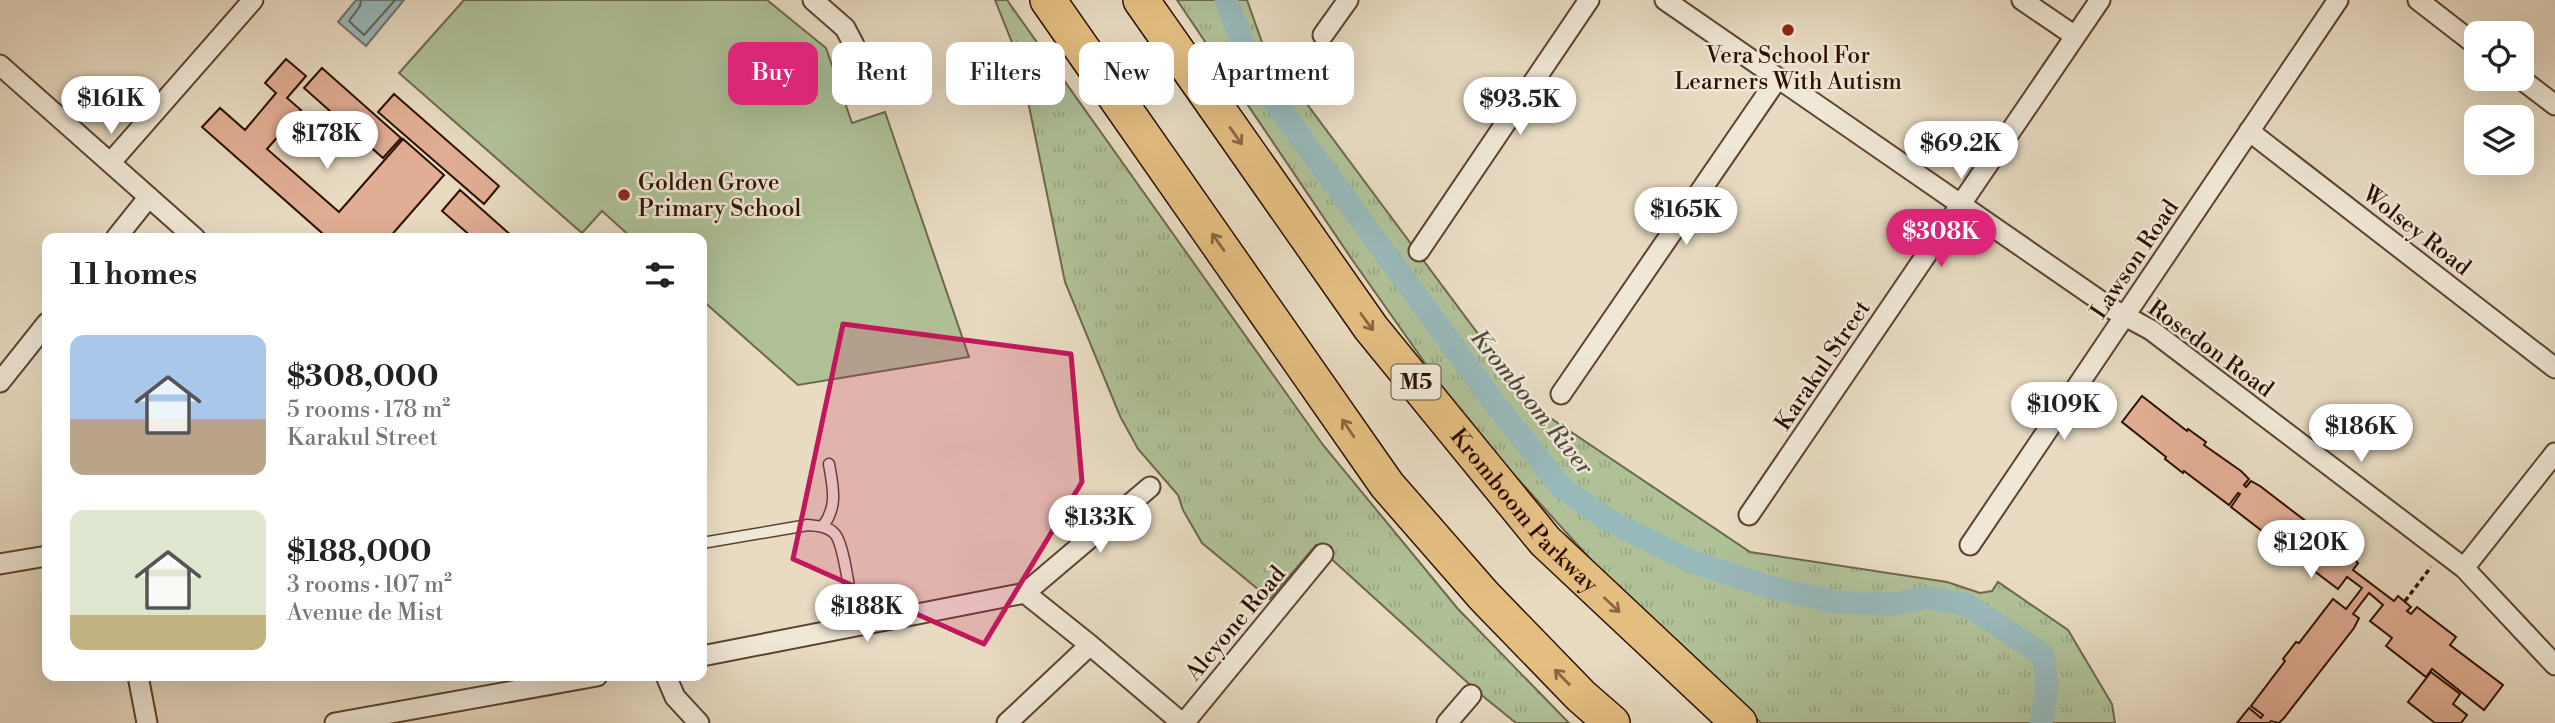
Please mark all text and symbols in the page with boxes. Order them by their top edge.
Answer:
map controls [2464,21,2534,175]
button: locate [2464,21,2534,91]
marker: Vera School For Learners With Autism [1780,22,1796,38]
chip: Buy [728,42,818,105]
chip: Rent [832,42,932,105]
chip: Filters [946,42,1065,105]
chip: New [1079,42,1174,105]
chip: Apartment [1188,42,1354,105]
place label: Vera School For Learners With Autism [1674,42,1902,96]
pin: $161K [62,76,160,136]
pin: $93.5K [1463,78,1577,137]
text: $161K [77,85,145,113]
text: $93.5K [1479,86,1561,114]
button: layers [2464,105,2534,175]
pin: $178K [278,111,376,171]
text: $178K [292,120,362,148]
pin: $69.2K [1904,122,2018,181]
one-way arrow [1229,126,1243,145]
text: $69.2K [1920,130,2002,158]
place label: Golden Grove Primary School [638,169,801,223]
street label: Wolsey Road [2356,179,2476,282]
marker: Golden Grove Primary School [616,187,632,203]
pin: $165K [1637,188,1735,247]
street label: Lawson Road [2085,195,2185,324]
text: $165K [1650,196,1722,224]
pin: $308K [1892,210,1990,269]
text: $308K [1902,218,1980,246]
one-way arrow [1211,233,1225,252]
text: 11 homes [70,256,197,294]
icon: filters [641,256,679,294]
street label: Rosedon Road [2142,294,2279,404]
street label: Karakul Street [1769,295,1877,436]
one-way arrow [1360,312,1374,331]
water label: Kromboom River [1463,324,1600,482]
text: $308,000 [287,358,438,396]
icon: home [126,363,210,447]
road number: M5 [1392,364,1440,400]
pin: $109K [2015,382,2113,442]
text: $109K [2027,391,2101,419]
text: 5 rooms · 178 m² [287,396,450,424]
pin: $186K [2312,405,2410,464]
text: $186K [2325,413,2397,441]
one-way arrow [1341,419,1355,439]
street label: Kromboom Parkway [1444,423,1604,599]
text: Karakul Street [287,424,438,452]
pin: $133K [1051,496,1149,555]
text: $133K [1064,504,1136,532]
pin: $120K [2262,520,2360,580]
text: $120K [2274,529,2348,557]
text: $188,000 [287,533,432,571]
icon: home [126,538,210,622]
street label: Alcyone Road [1179,561,1292,688]
text: 3 rooms · 107 m² [287,571,452,599]
pin: $188K [818,584,916,644]
text: $188K [831,593,903,621]
one-way arrow [1603,596,1620,613]
text: Avenue de Mist [287,599,443,627]
one-way arrow [1554,668,1571,685]

